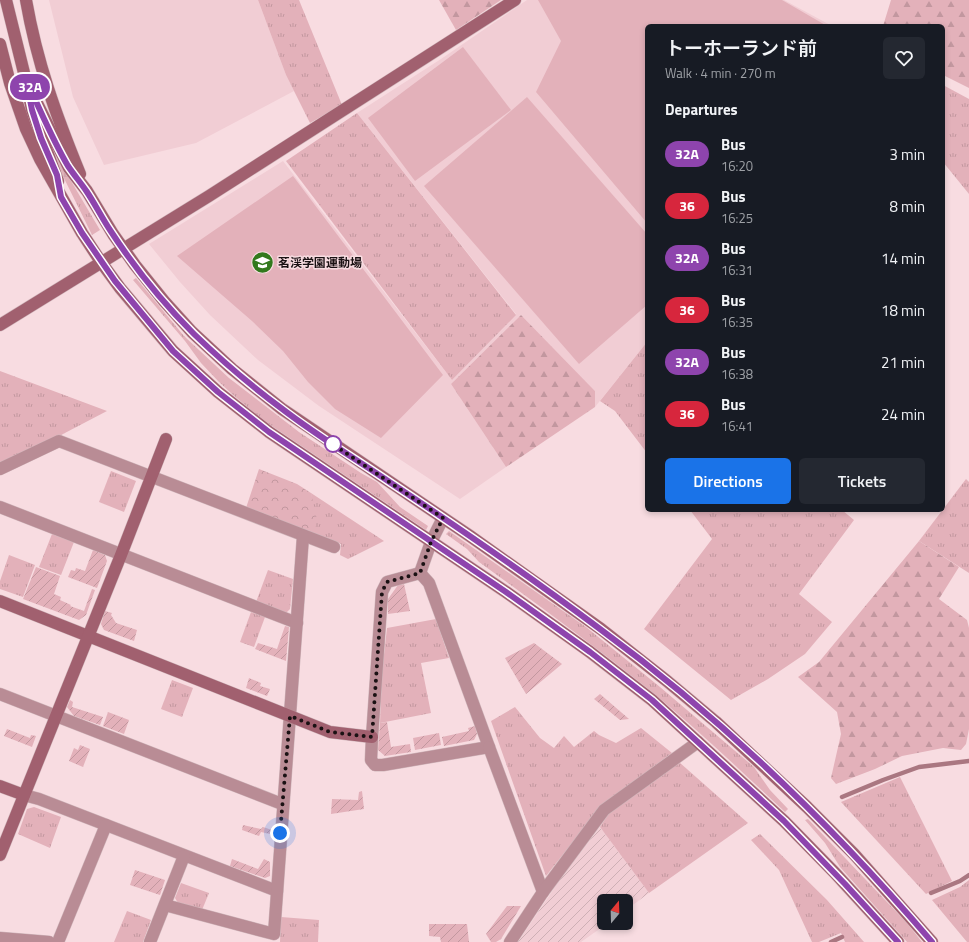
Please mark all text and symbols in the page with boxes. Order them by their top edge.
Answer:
text: トーホーランド前 [665,33,817,62]
button: heart [883,37,925,79]
text: Walk · 4 min · 270 m [665,63,776,83]
line badge: 32A [7,74,53,100]
text: 32A [18,76,42,97]
text: Departures [665,98,738,121]
text: Bus [721,133,746,156]
text: 32A [675,143,699,164]
text: 3 min [889,143,925,166]
text: 16:20 [721,156,753,176]
text: Bus [721,185,746,208]
text: 36 [679,195,695,216]
text: 8 min [889,195,925,218]
text: 16:25 [721,208,753,228]
text: Bus [721,237,746,260]
text: 32A [675,247,699,268]
text: 14 min [881,247,925,270]
school or university icon: 茗渓学園運動場 [250,250,276,276]
place label: 茗渓学園運動場 [278,253,362,272]
text: 16:31 [721,260,753,280]
text: Bus [721,289,746,312]
text: 36 [679,299,695,320]
text: 18 min [881,299,925,322]
text: 16:35 [721,312,753,332]
text: Bus [721,341,746,364]
text: 32A [675,351,699,372]
text: 21 min [881,351,925,374]
text: 16:38 [721,364,753,384]
text: Bus [721,393,746,416]
text: 36 [679,403,695,424]
text: 24 min [881,403,925,426]
text: 16:41 [721,416,753,436]
unlabelled marker [324,435,342,453]
button: Directions [665,458,791,504]
button: Tickets [799,458,925,504]
your location [270,823,290,843]
north arrow [597,894,633,930]
map controls [597,894,633,930]

